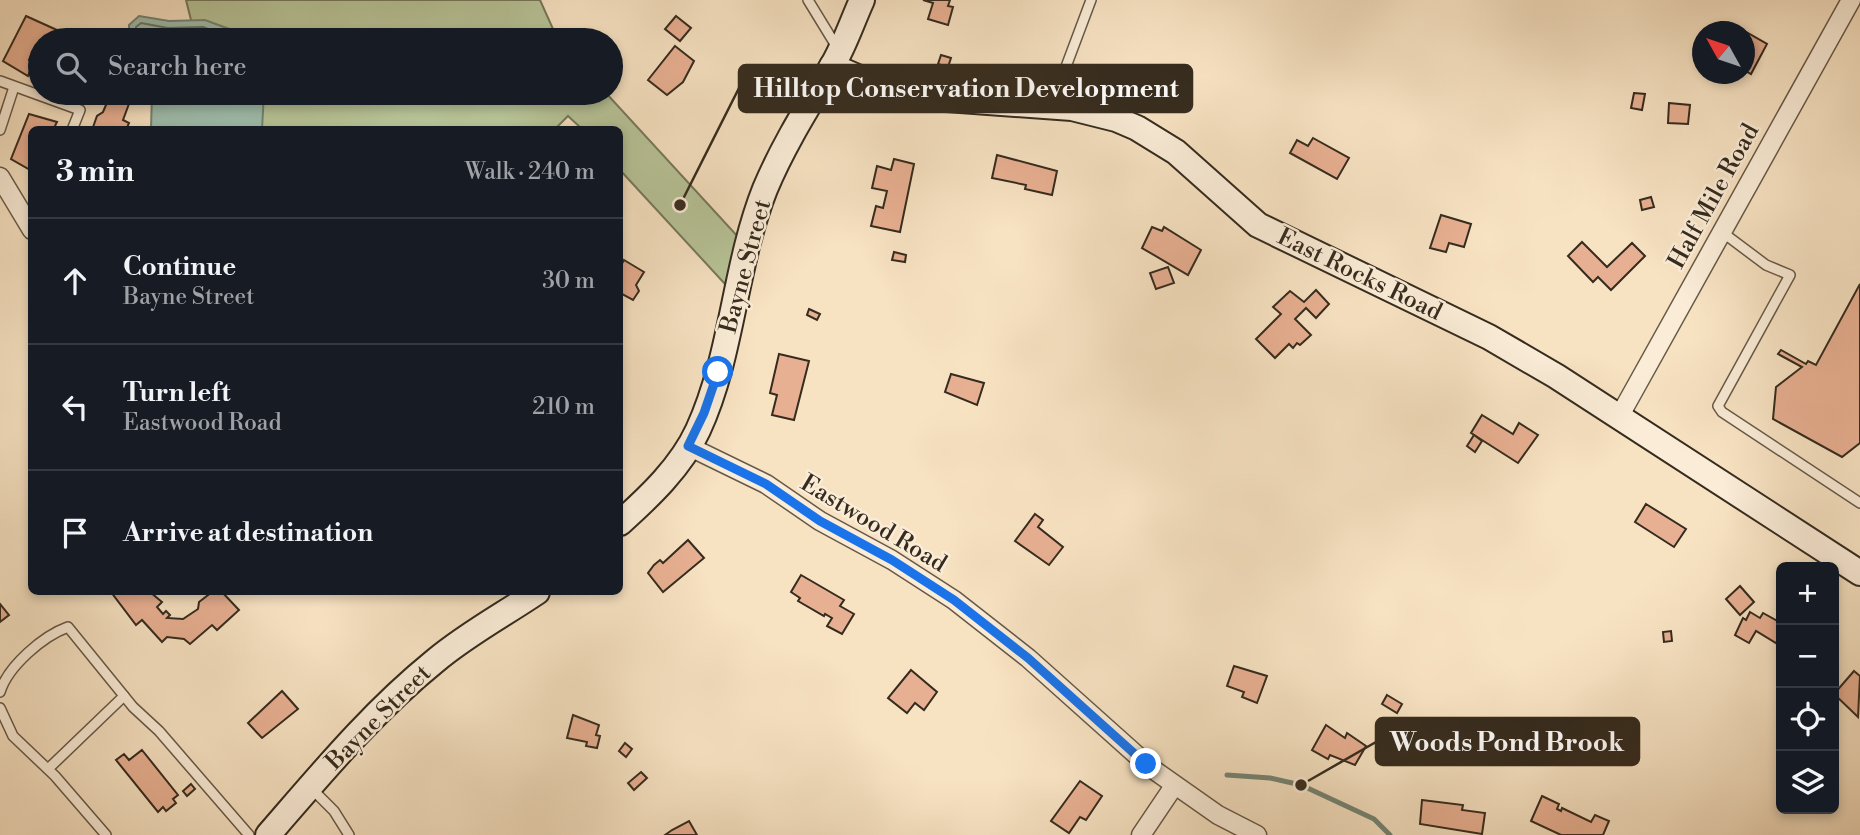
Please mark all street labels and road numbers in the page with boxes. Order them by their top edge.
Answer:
street label: Half Mile Road [1662,118,1766,274]
street label: Bayne Street [713,196,778,337]
street label: East Rocks Road [1272,222,1447,328]
street label: Eastwood Road [795,468,952,579]
street label: Bayne Street [319,658,438,777]

